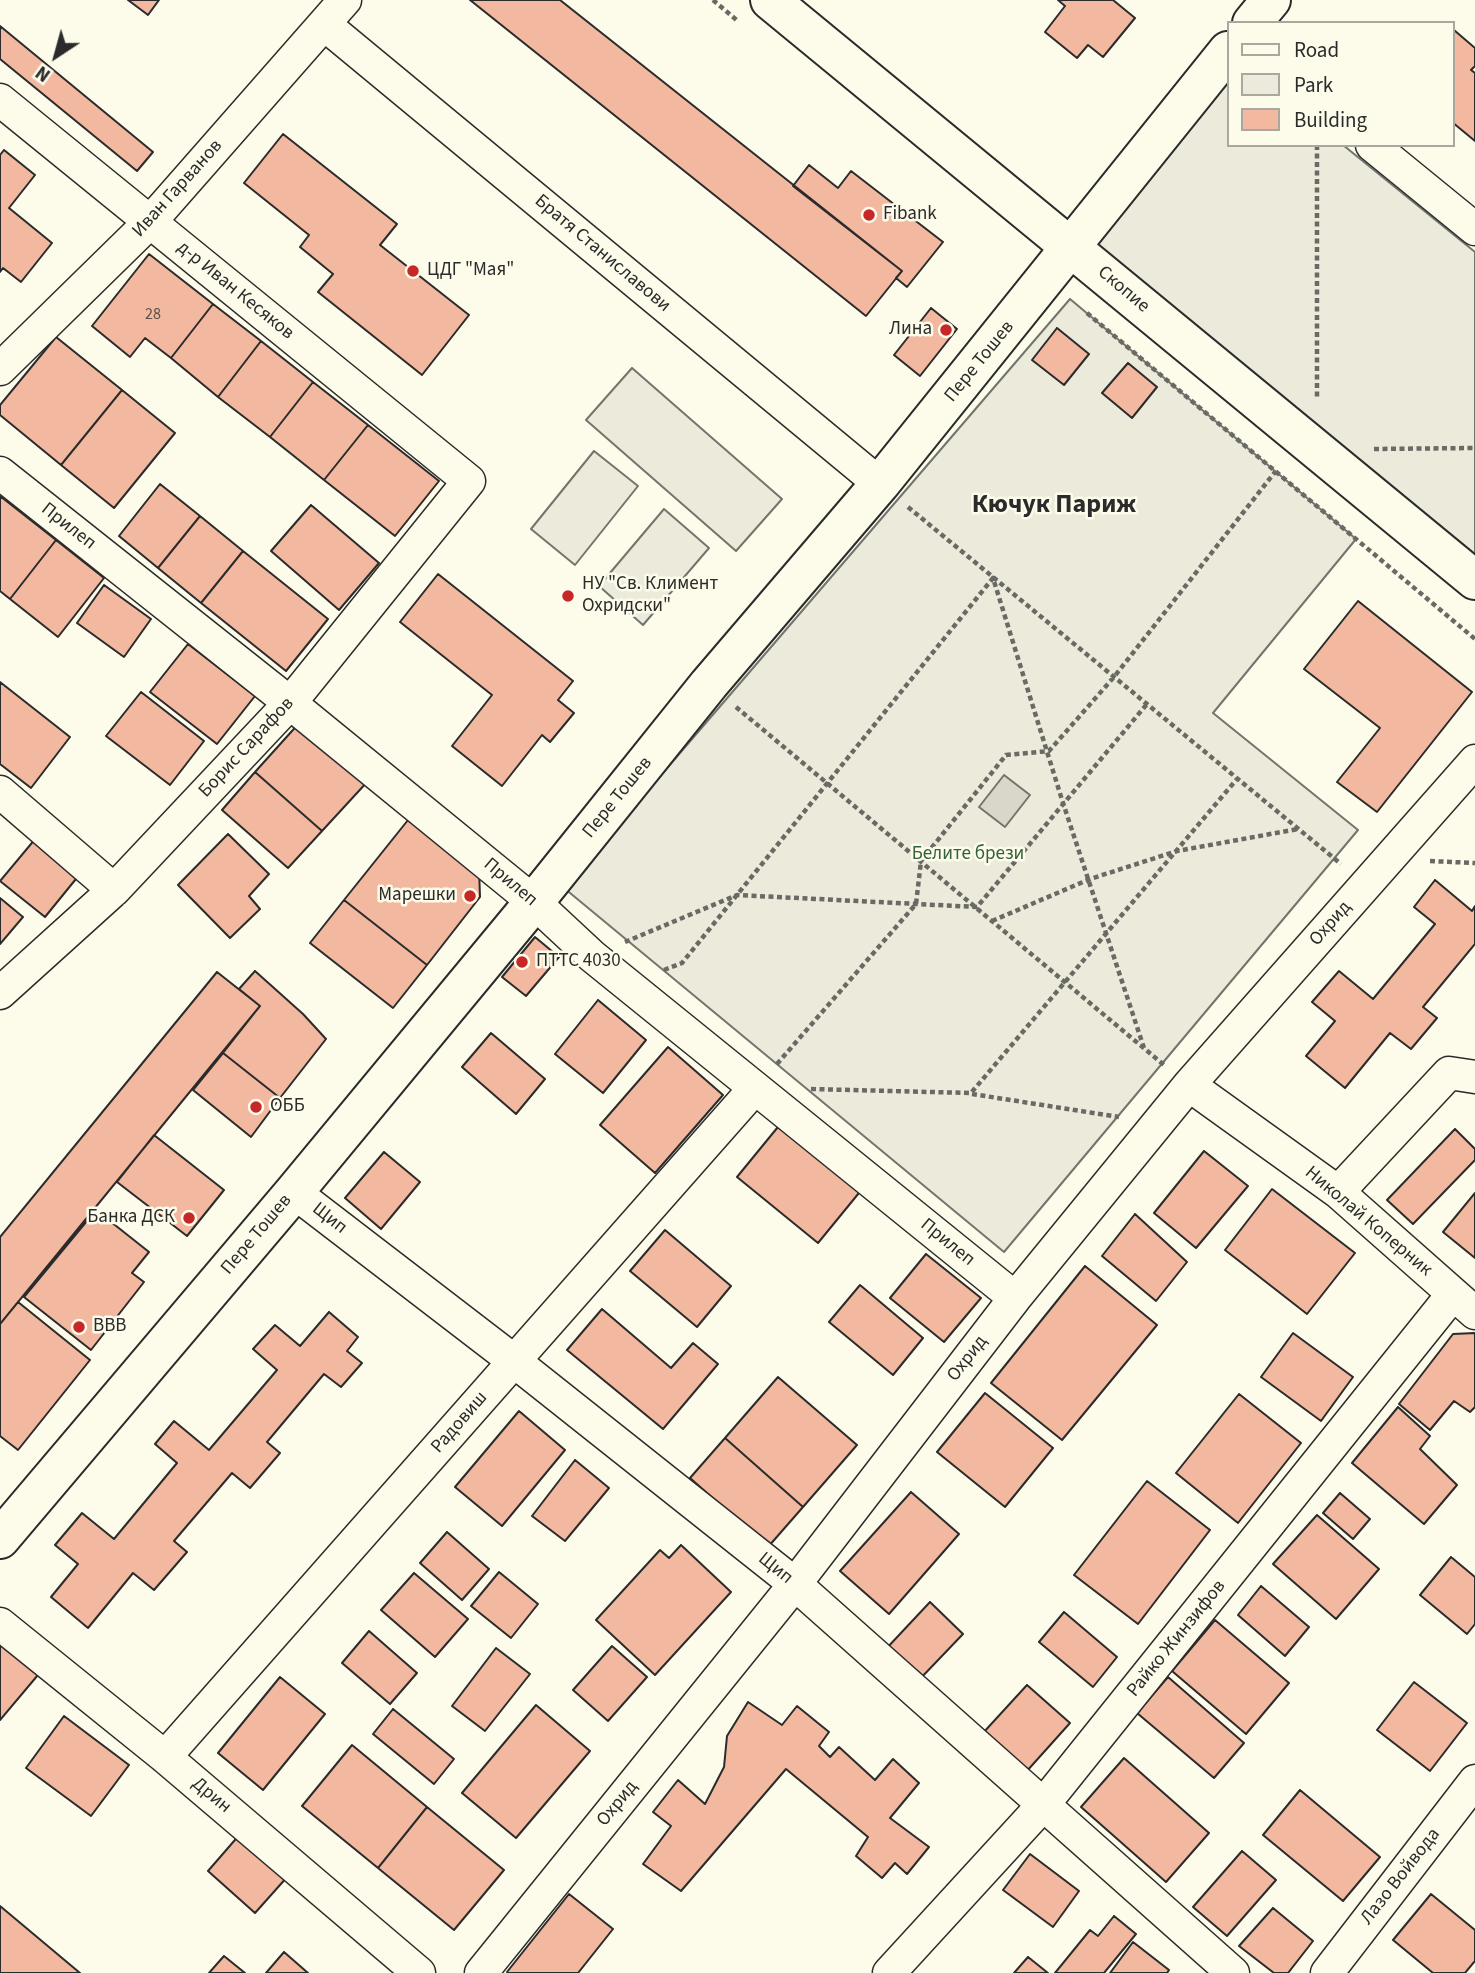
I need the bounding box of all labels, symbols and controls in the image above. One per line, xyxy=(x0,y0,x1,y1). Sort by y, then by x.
north arrow xyxy=(21,21,91,91)
legend xyxy=(1226,21,1454,147)
text: Road xyxy=(1294,35,1339,65)
text: N xyxy=(30,59,56,88)
text: Park xyxy=(1294,70,1333,100)
text: Building xyxy=(1294,105,1367,135)
street label: Иван Гарванов xyxy=(128,135,228,243)
street label: Братя Станиславови xyxy=(529,190,675,318)
place label: Fibank xyxy=(883,204,937,226)
marker: Fibank xyxy=(861,207,877,223)
street label: д-р Иван Кесяков xyxy=(172,237,298,345)
place label: ЦДГ "Мая" xyxy=(427,260,514,282)
street label: Скопие xyxy=(1092,262,1154,318)
marker: ЦДГ "Мая" xyxy=(405,263,421,279)
house number: 28 xyxy=(145,305,161,325)
street label: Пере Тошев xyxy=(940,317,1020,407)
place label: Лина xyxy=(889,319,932,341)
marker: Лина xyxy=(938,322,954,338)
district label: Кючук Париж xyxy=(972,490,1136,522)
street label: Прилеп xyxy=(36,498,100,556)
place label: НУ "Св. Климент Охридски" xyxy=(582,574,718,618)
marker: НУ "Св. Климент Охридски" xyxy=(560,588,576,604)
street label: Борис Сарафов xyxy=(195,693,299,803)
street label: Пере Тошев xyxy=(578,753,658,843)
park label: Белите брези xyxy=(912,844,1024,866)
street label: Прилеп xyxy=(478,854,542,912)
place label: Марешки xyxy=(378,885,456,907)
marker: Марешки xyxy=(462,888,478,904)
street label: Охрид xyxy=(1305,897,1357,951)
place label: ПТТС 4030 xyxy=(536,951,621,973)
marker: ПТТС 4030 xyxy=(514,954,530,970)
place label: ОББ xyxy=(270,1096,305,1118)
marker: ОББ xyxy=(248,1099,264,1115)
street label: Николай Коперник xyxy=(1300,1162,1436,1282)
street label: Пере Тошев xyxy=(217,1190,297,1280)
street label: Щип xyxy=(307,1198,351,1240)
place label: Банка ДСК xyxy=(87,1207,175,1229)
marker: Банка ДСК xyxy=(181,1210,197,1226)
street label: Прилеп xyxy=(915,1214,979,1272)
place label: BBB xyxy=(93,1316,127,1338)
marker: BBB xyxy=(71,1319,87,1335)
street label: Охрид xyxy=(943,1331,993,1387)
street label: Радовиш xyxy=(427,1387,493,1459)
street label: Щип xyxy=(753,1548,797,1590)
street label: Райко Жинзифов xyxy=(1123,1576,1231,1702)
street label: Дрин xyxy=(187,1773,235,1819)
street label: Охрид xyxy=(593,1777,643,1831)
street label: Лазо Войвода xyxy=(1356,1824,1446,1930)

